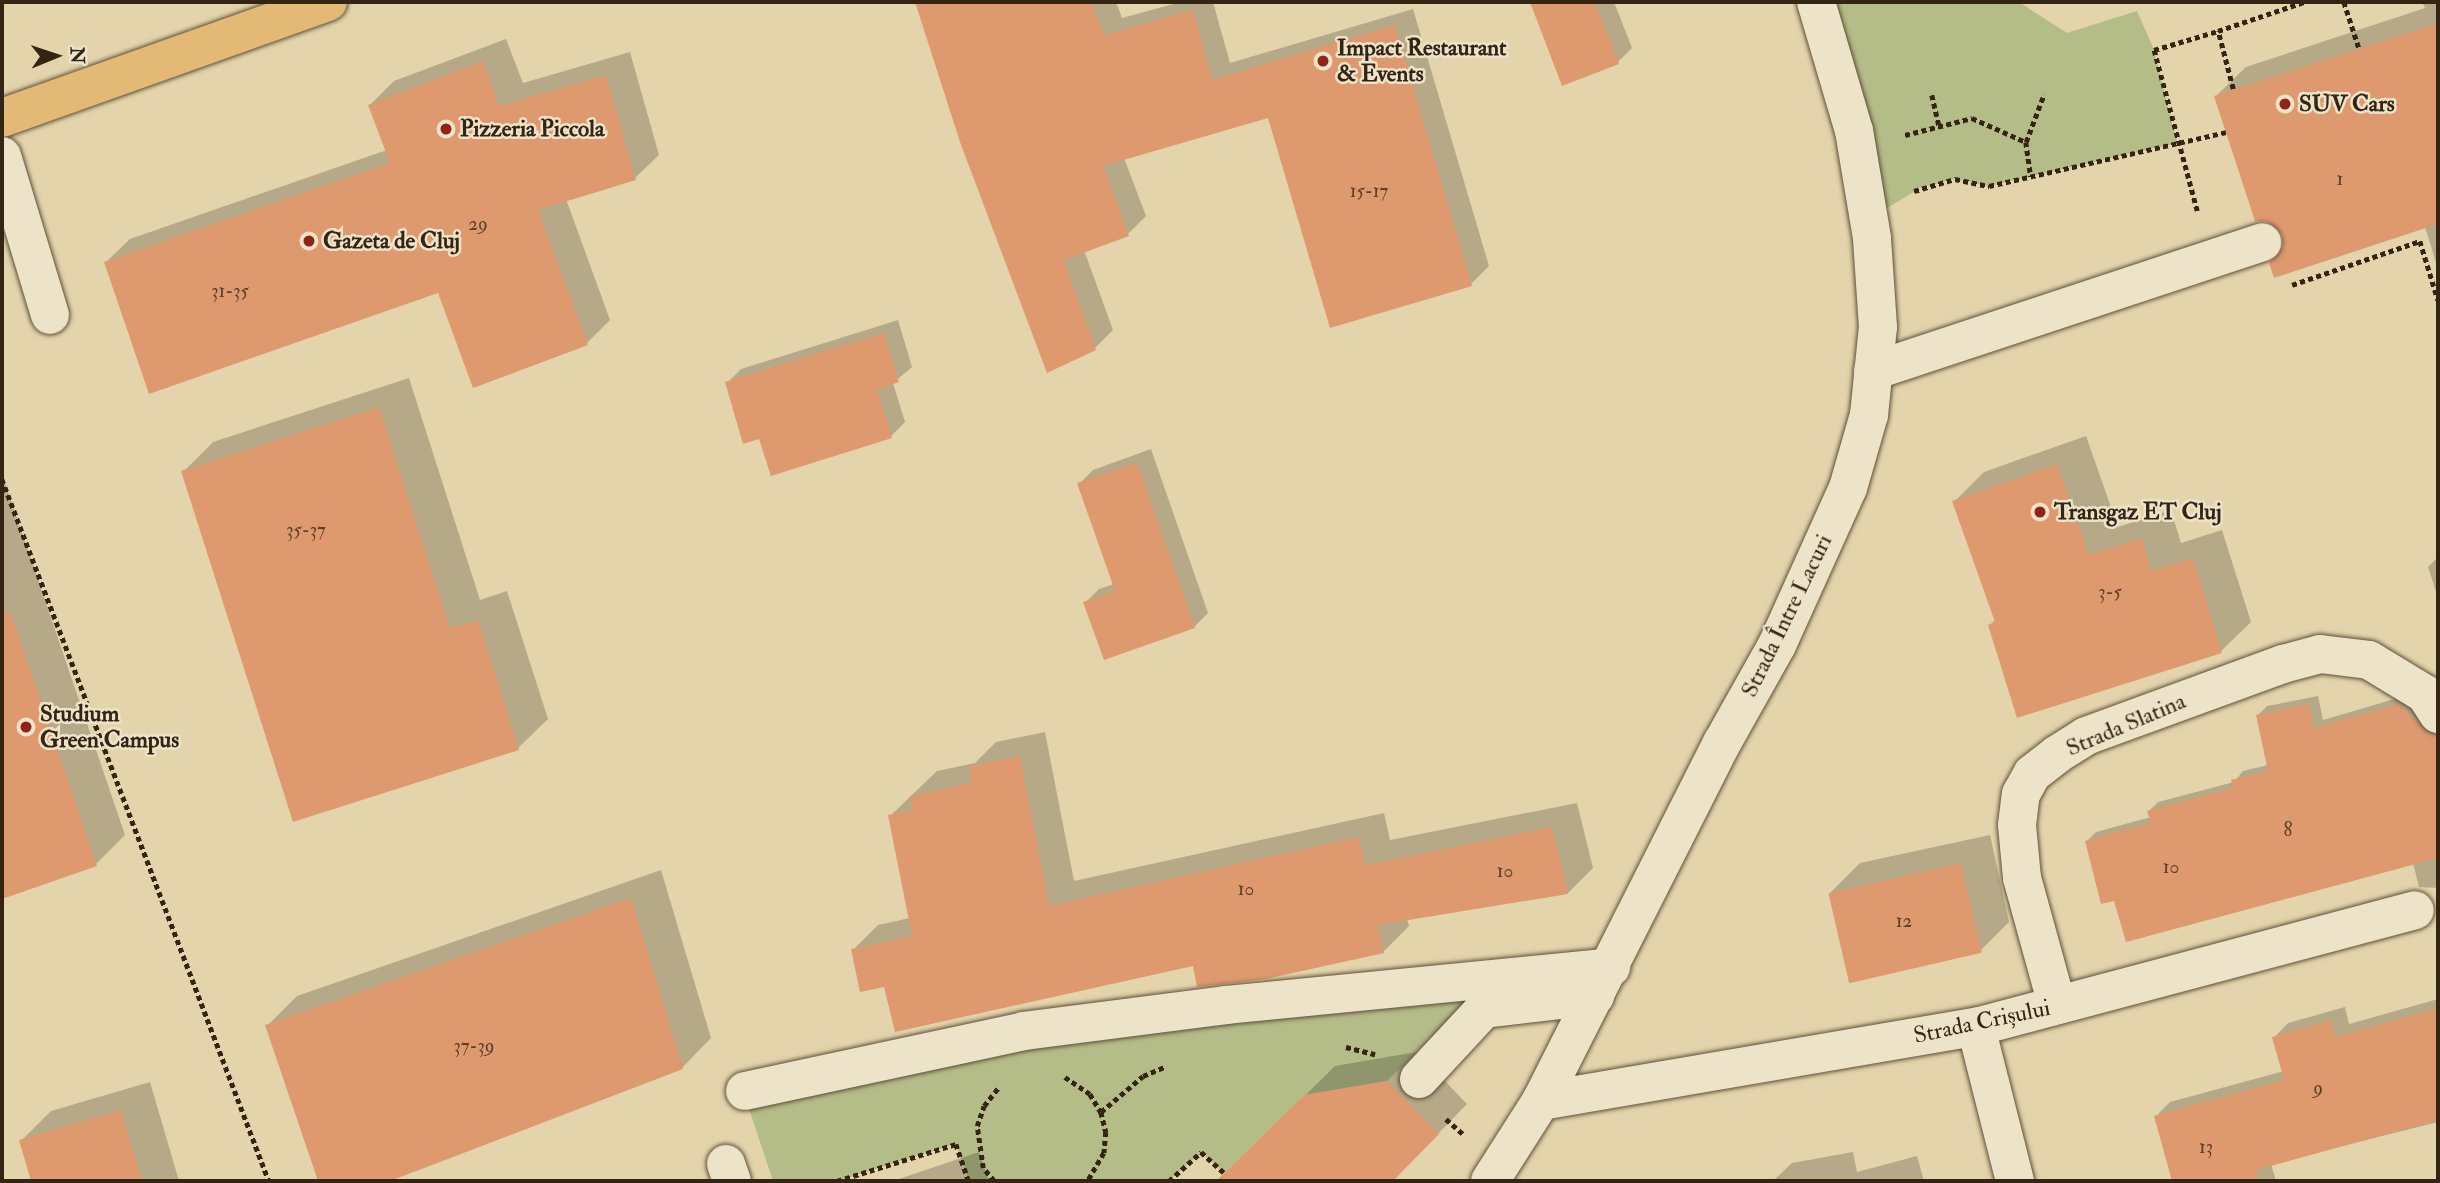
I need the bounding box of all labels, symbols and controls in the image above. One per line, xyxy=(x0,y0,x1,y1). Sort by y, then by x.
north arrow xyxy=(21,21,91,91)
place label: Impact Restaurant & Events xyxy=(1337,34,1507,88)
text: N xyxy=(65,46,89,64)
marker: Impact Restaurant & Events xyxy=(1315,53,1331,69)
place label: SUV Cars xyxy=(2299,90,2395,118)
marker: SUV Cars xyxy=(2277,96,2293,112)
place label: Pizzeria Piccola xyxy=(460,115,604,143)
marker: Pizzeria Piccola xyxy=(438,121,454,137)
house number: 1 xyxy=(2337,169,2343,191)
house number: 15-17 xyxy=(1350,181,1388,203)
house number: 29 xyxy=(468,214,488,236)
place label: Gazeta de Cluj xyxy=(323,227,460,255)
marker: Gazeta de Cluj xyxy=(301,233,317,249)
house number: 31-35 xyxy=(211,281,249,303)
place label: Transgaz ET Cluj xyxy=(2054,498,2221,526)
marker: Transgaz ET Cluj xyxy=(2032,504,2048,520)
house number: 35-37 xyxy=(286,520,326,542)
street label: Strada Între Lacuri xyxy=(1736,530,1838,702)
house number: 3-5 xyxy=(2098,582,2122,604)
street label: Strada Slatina xyxy=(2062,687,2190,763)
place label: Studium Green Campus xyxy=(40,700,179,754)
marker: Studium Green Campus xyxy=(18,719,34,735)
house number: 8 xyxy=(2284,820,2292,842)
house number: 10 xyxy=(2163,857,2179,879)
house number: 10 xyxy=(1497,861,1513,883)
house number: 10 xyxy=(1238,879,1254,901)
house number: 12 xyxy=(1896,911,1912,933)
street label: Strada Crișului xyxy=(1911,994,2053,1050)
house number: 37-39 xyxy=(453,1036,495,1058)
house number: 9 xyxy=(2313,1078,2323,1100)
house number: 13 xyxy=(2199,1137,2213,1159)

